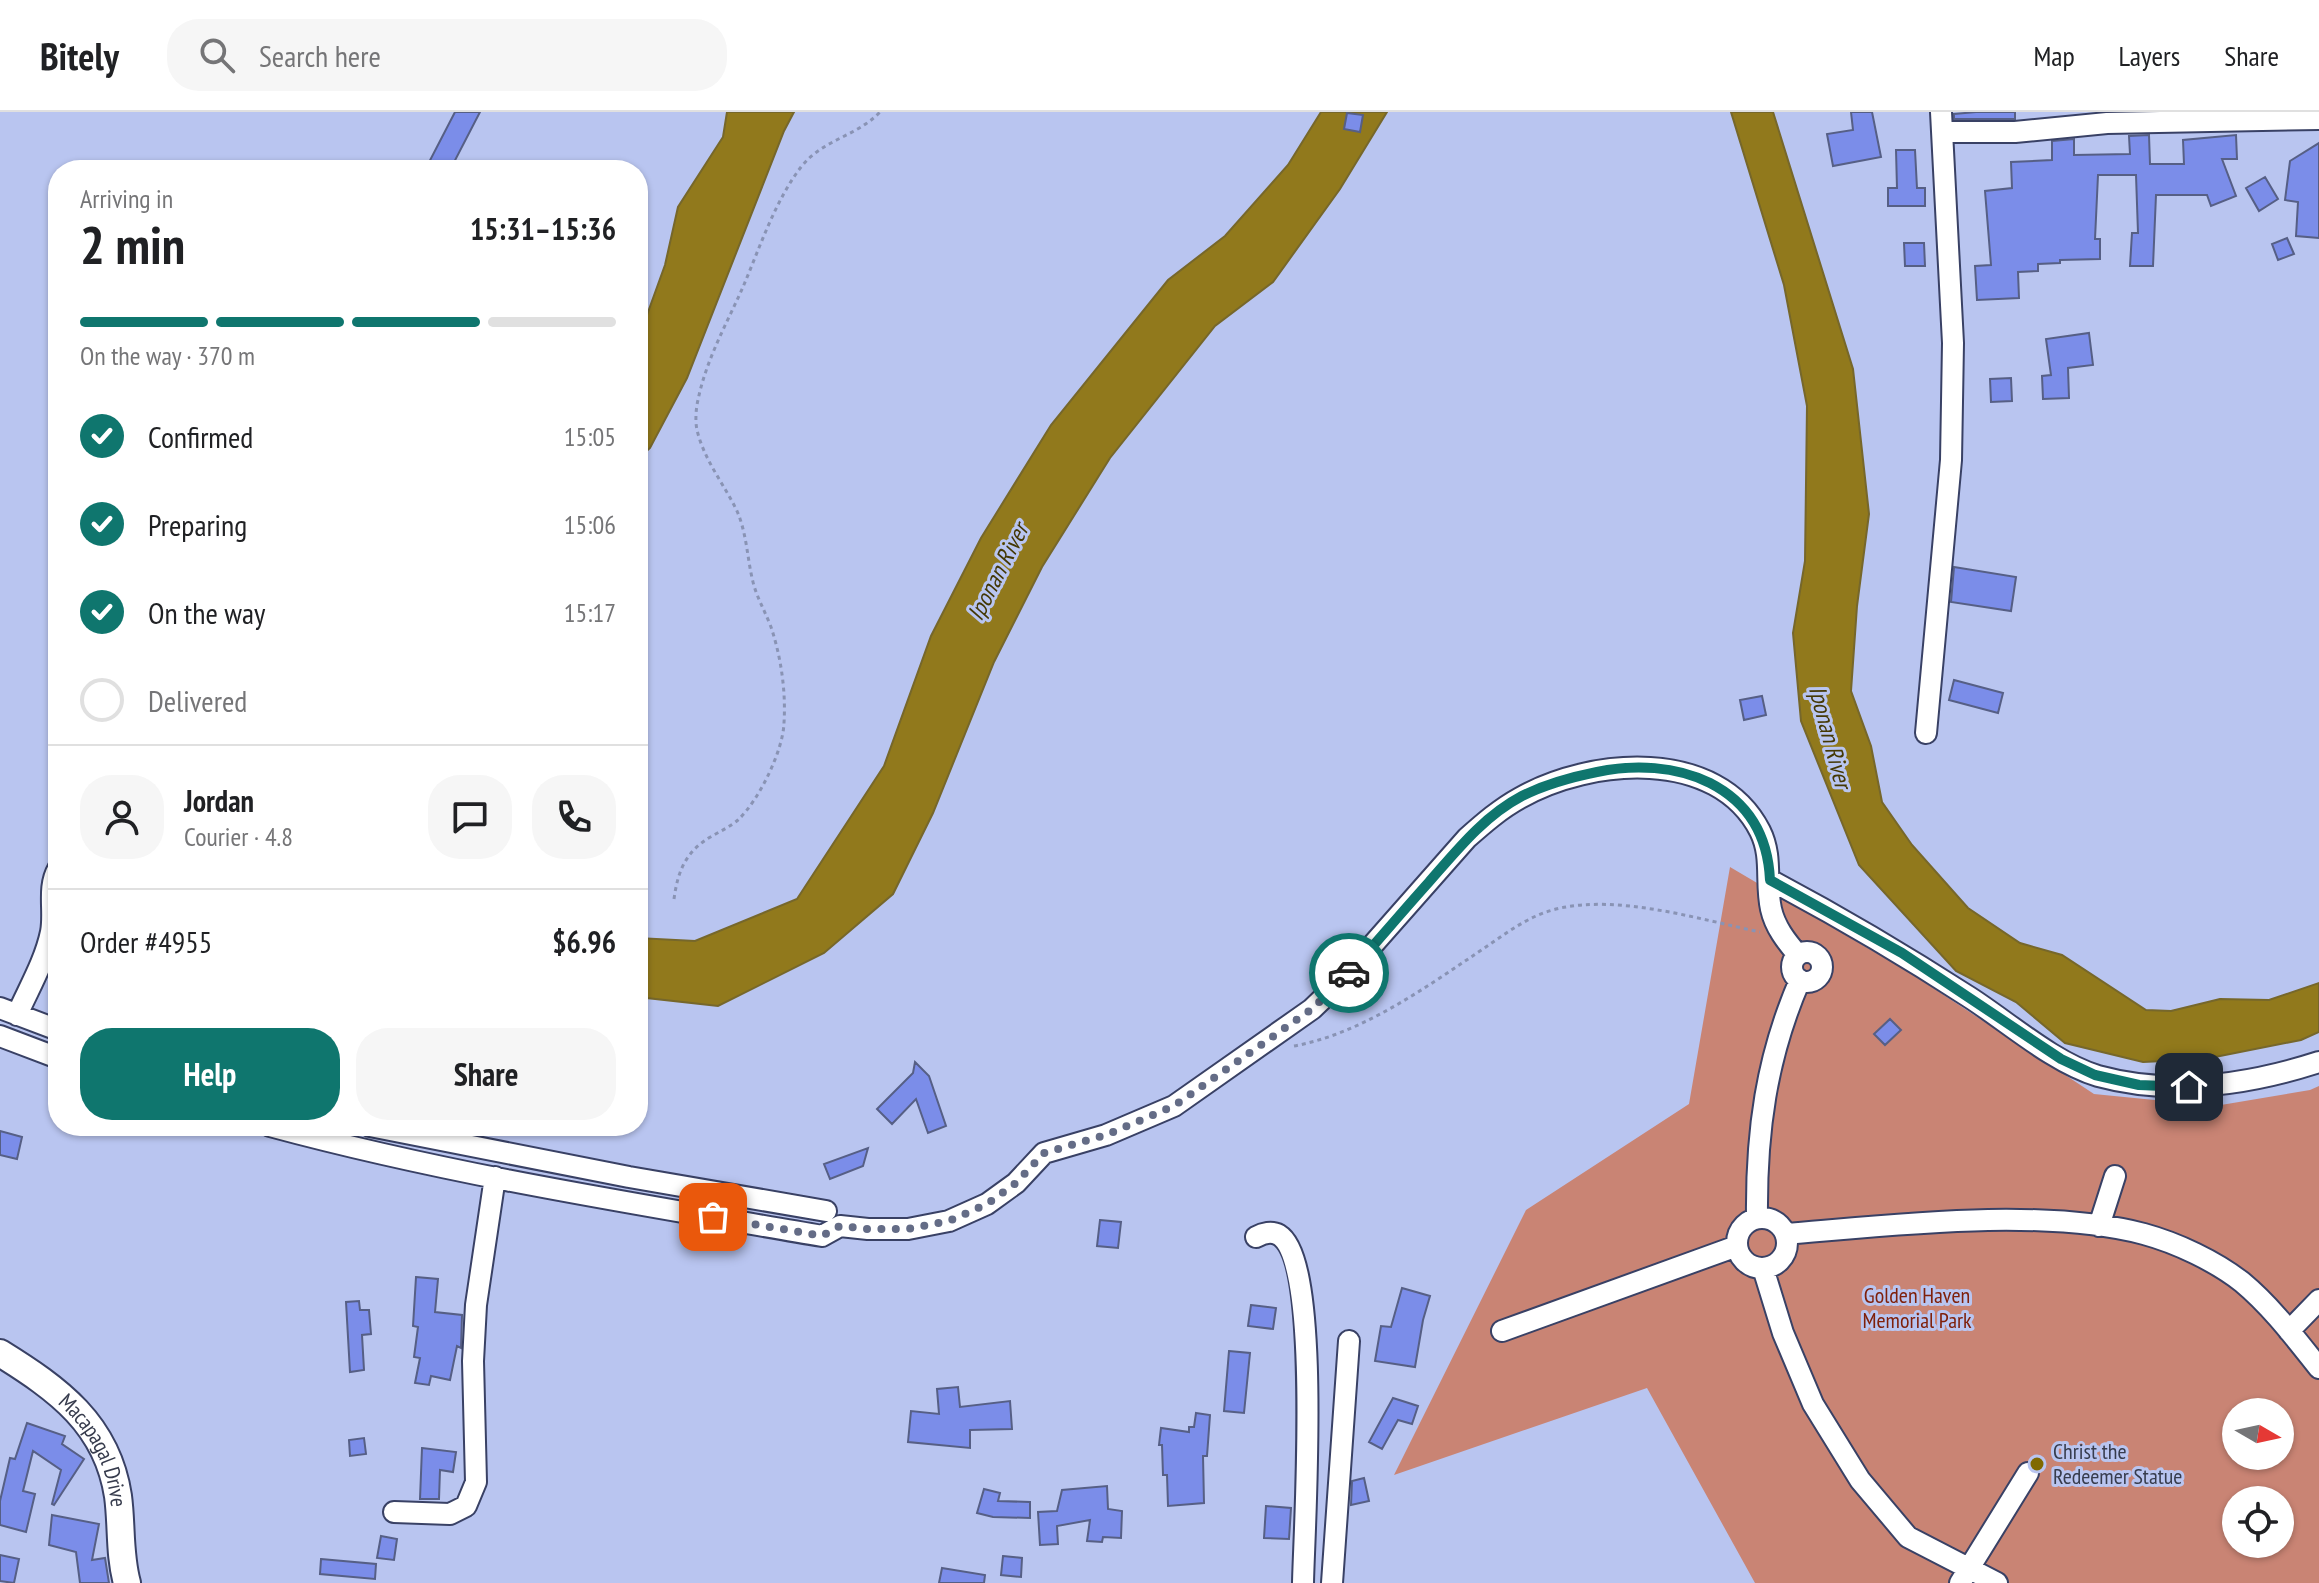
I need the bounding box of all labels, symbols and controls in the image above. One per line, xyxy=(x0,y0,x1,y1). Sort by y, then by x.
search box xyxy=(167,19,727,91)
text: Bitely xyxy=(40,31,119,80)
icon: search xyxy=(195,33,239,77)
text: Search here xyxy=(259,36,381,75)
text: Map xyxy=(2033,37,2075,74)
text: Layers xyxy=(2119,37,2180,74)
text: Share xyxy=(2224,37,2279,74)
text: Arriving in xyxy=(80,182,173,215)
text: 15:31–15:36 xyxy=(470,209,616,248)
text: 2 min xyxy=(80,211,185,278)
text: On the way · 370 m xyxy=(80,339,255,372)
icon: check xyxy=(80,414,124,458)
text: Confirmed xyxy=(148,417,253,456)
text: 15:05 xyxy=(564,420,616,453)
icon: check xyxy=(80,502,124,546)
text: Preparing xyxy=(148,505,247,544)
text: 15:06 xyxy=(564,508,616,541)
water label: Iponan River xyxy=(960,515,1037,625)
icon: check xyxy=(80,590,124,634)
text: On the way xyxy=(148,593,265,632)
text: 15:17 xyxy=(564,596,616,629)
text: Delivered xyxy=(148,681,247,720)
water label: Iponan River xyxy=(1802,682,1860,795)
button: person xyxy=(80,775,164,859)
button: chat xyxy=(428,775,512,859)
button: phone xyxy=(532,775,616,859)
text: Jordan xyxy=(184,781,254,820)
text: Courier · 4.8 xyxy=(184,820,293,853)
text: Order #4955 xyxy=(80,922,212,961)
text: $6.96 xyxy=(552,922,616,961)
courier xyxy=(1309,933,1389,1013)
icon: car xyxy=(1327,951,1371,995)
button: Help xyxy=(80,1028,340,1120)
button: Share xyxy=(356,1028,616,1120)
pin xyxy=(2155,1053,2223,1121)
icon: home xyxy=(2167,1065,2211,1109)
pin xyxy=(679,1183,747,1251)
icon: bag xyxy=(691,1195,735,1239)
park label: Golden Haven Memorial Park xyxy=(1862,1281,1972,1334)
street label: Macapagal Drive xyxy=(53,1387,133,1508)
north arrow xyxy=(2222,1398,2294,1470)
map controls xyxy=(2222,1398,2294,1558)
place label: Christ the Redeemer Statue xyxy=(2053,1437,2182,1490)
marker: Christ the Redeemer Statue xyxy=(2028,1455,2046,1473)
button: locate xyxy=(2222,1486,2294,1558)

